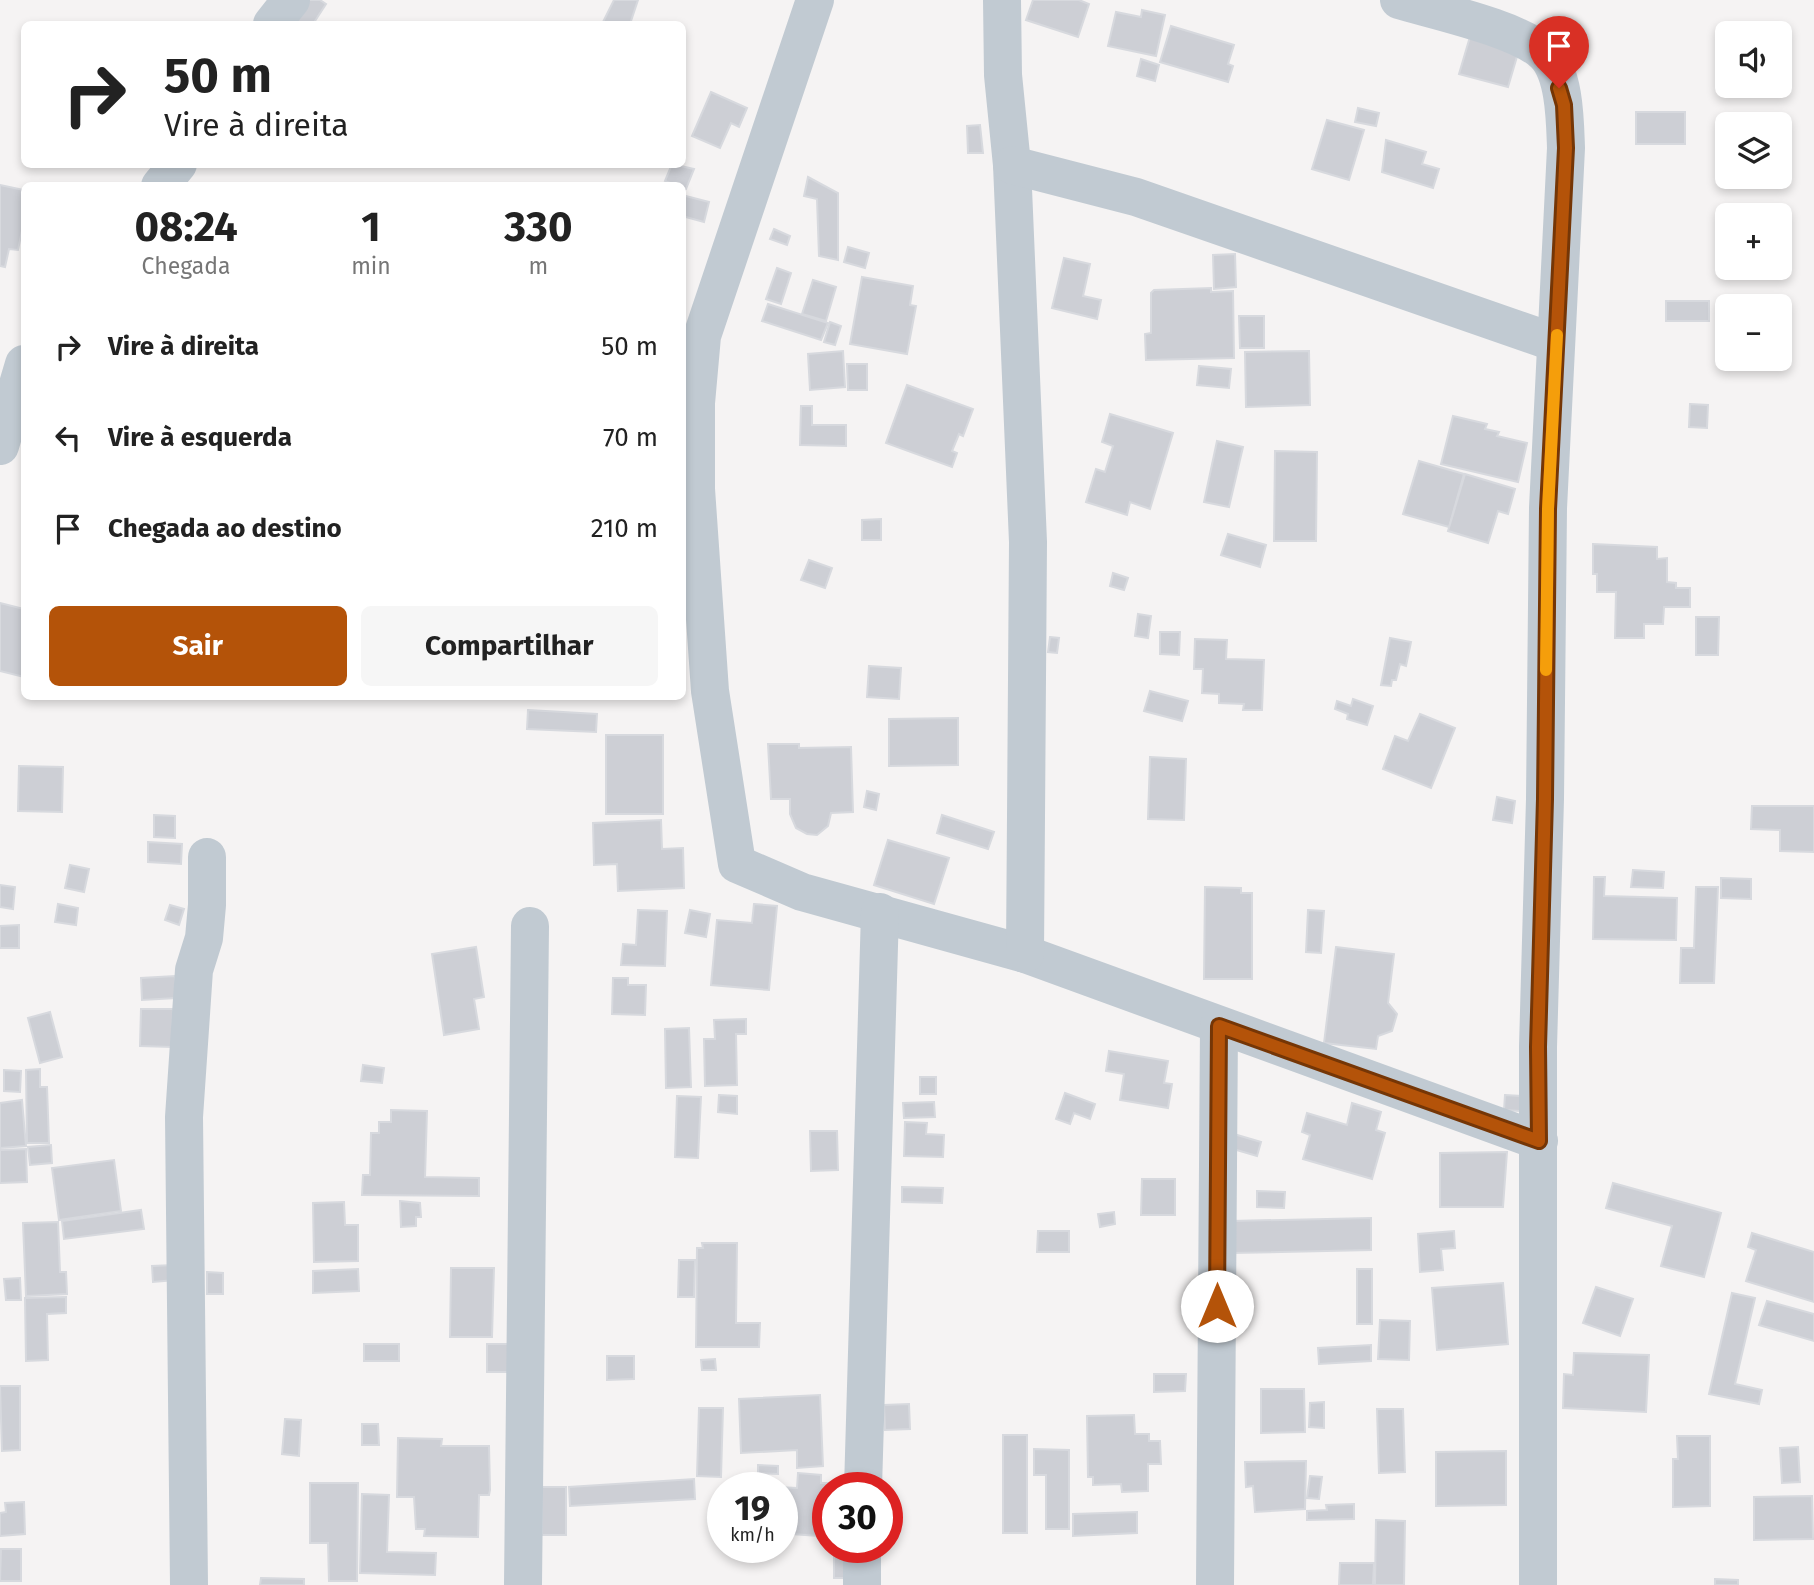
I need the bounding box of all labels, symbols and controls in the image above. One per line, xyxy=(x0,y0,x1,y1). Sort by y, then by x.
pin xyxy=(1529,16,1589,88)
map controls xyxy=(1715,21,1792,371)
button: sound xyxy=(1715,21,1792,98)
icon: arrive xyxy=(1540,27,1578,65)
text: 50 m xyxy=(164,46,272,105)
icon: right xyxy=(49,49,140,140)
text: Vire à direita xyxy=(164,106,349,144)
button: layers xyxy=(1715,112,1792,189)
text: 08:24 xyxy=(134,202,238,252)
text: 1 xyxy=(361,202,381,252)
text: 330 xyxy=(504,202,573,252)
button: + xyxy=(1715,203,1792,280)
text: Chegada xyxy=(142,252,231,280)
text: min xyxy=(351,252,391,280)
text: m xyxy=(529,252,548,280)
button: − xyxy=(1715,294,1792,371)
icon: right xyxy=(49,328,87,366)
text: Vire à direita xyxy=(108,331,259,362)
text: 50 m xyxy=(601,331,658,362)
icon: left xyxy=(49,419,87,457)
text: Vire à esquerda xyxy=(108,422,292,453)
text: 70 m xyxy=(603,422,658,453)
icon: arrive xyxy=(49,510,87,548)
text: Chegada ao destino xyxy=(108,513,342,544)
text: 210 m xyxy=(591,513,658,544)
button: Sair xyxy=(49,606,347,686)
button: Compartilhar xyxy=(361,606,658,686)
position arrow xyxy=(1180,1269,1254,1343)
speed limit sign: 30 xyxy=(812,1472,903,1563)
text: 19 xyxy=(735,1487,770,1529)
text: km/h xyxy=(730,1524,775,1546)

